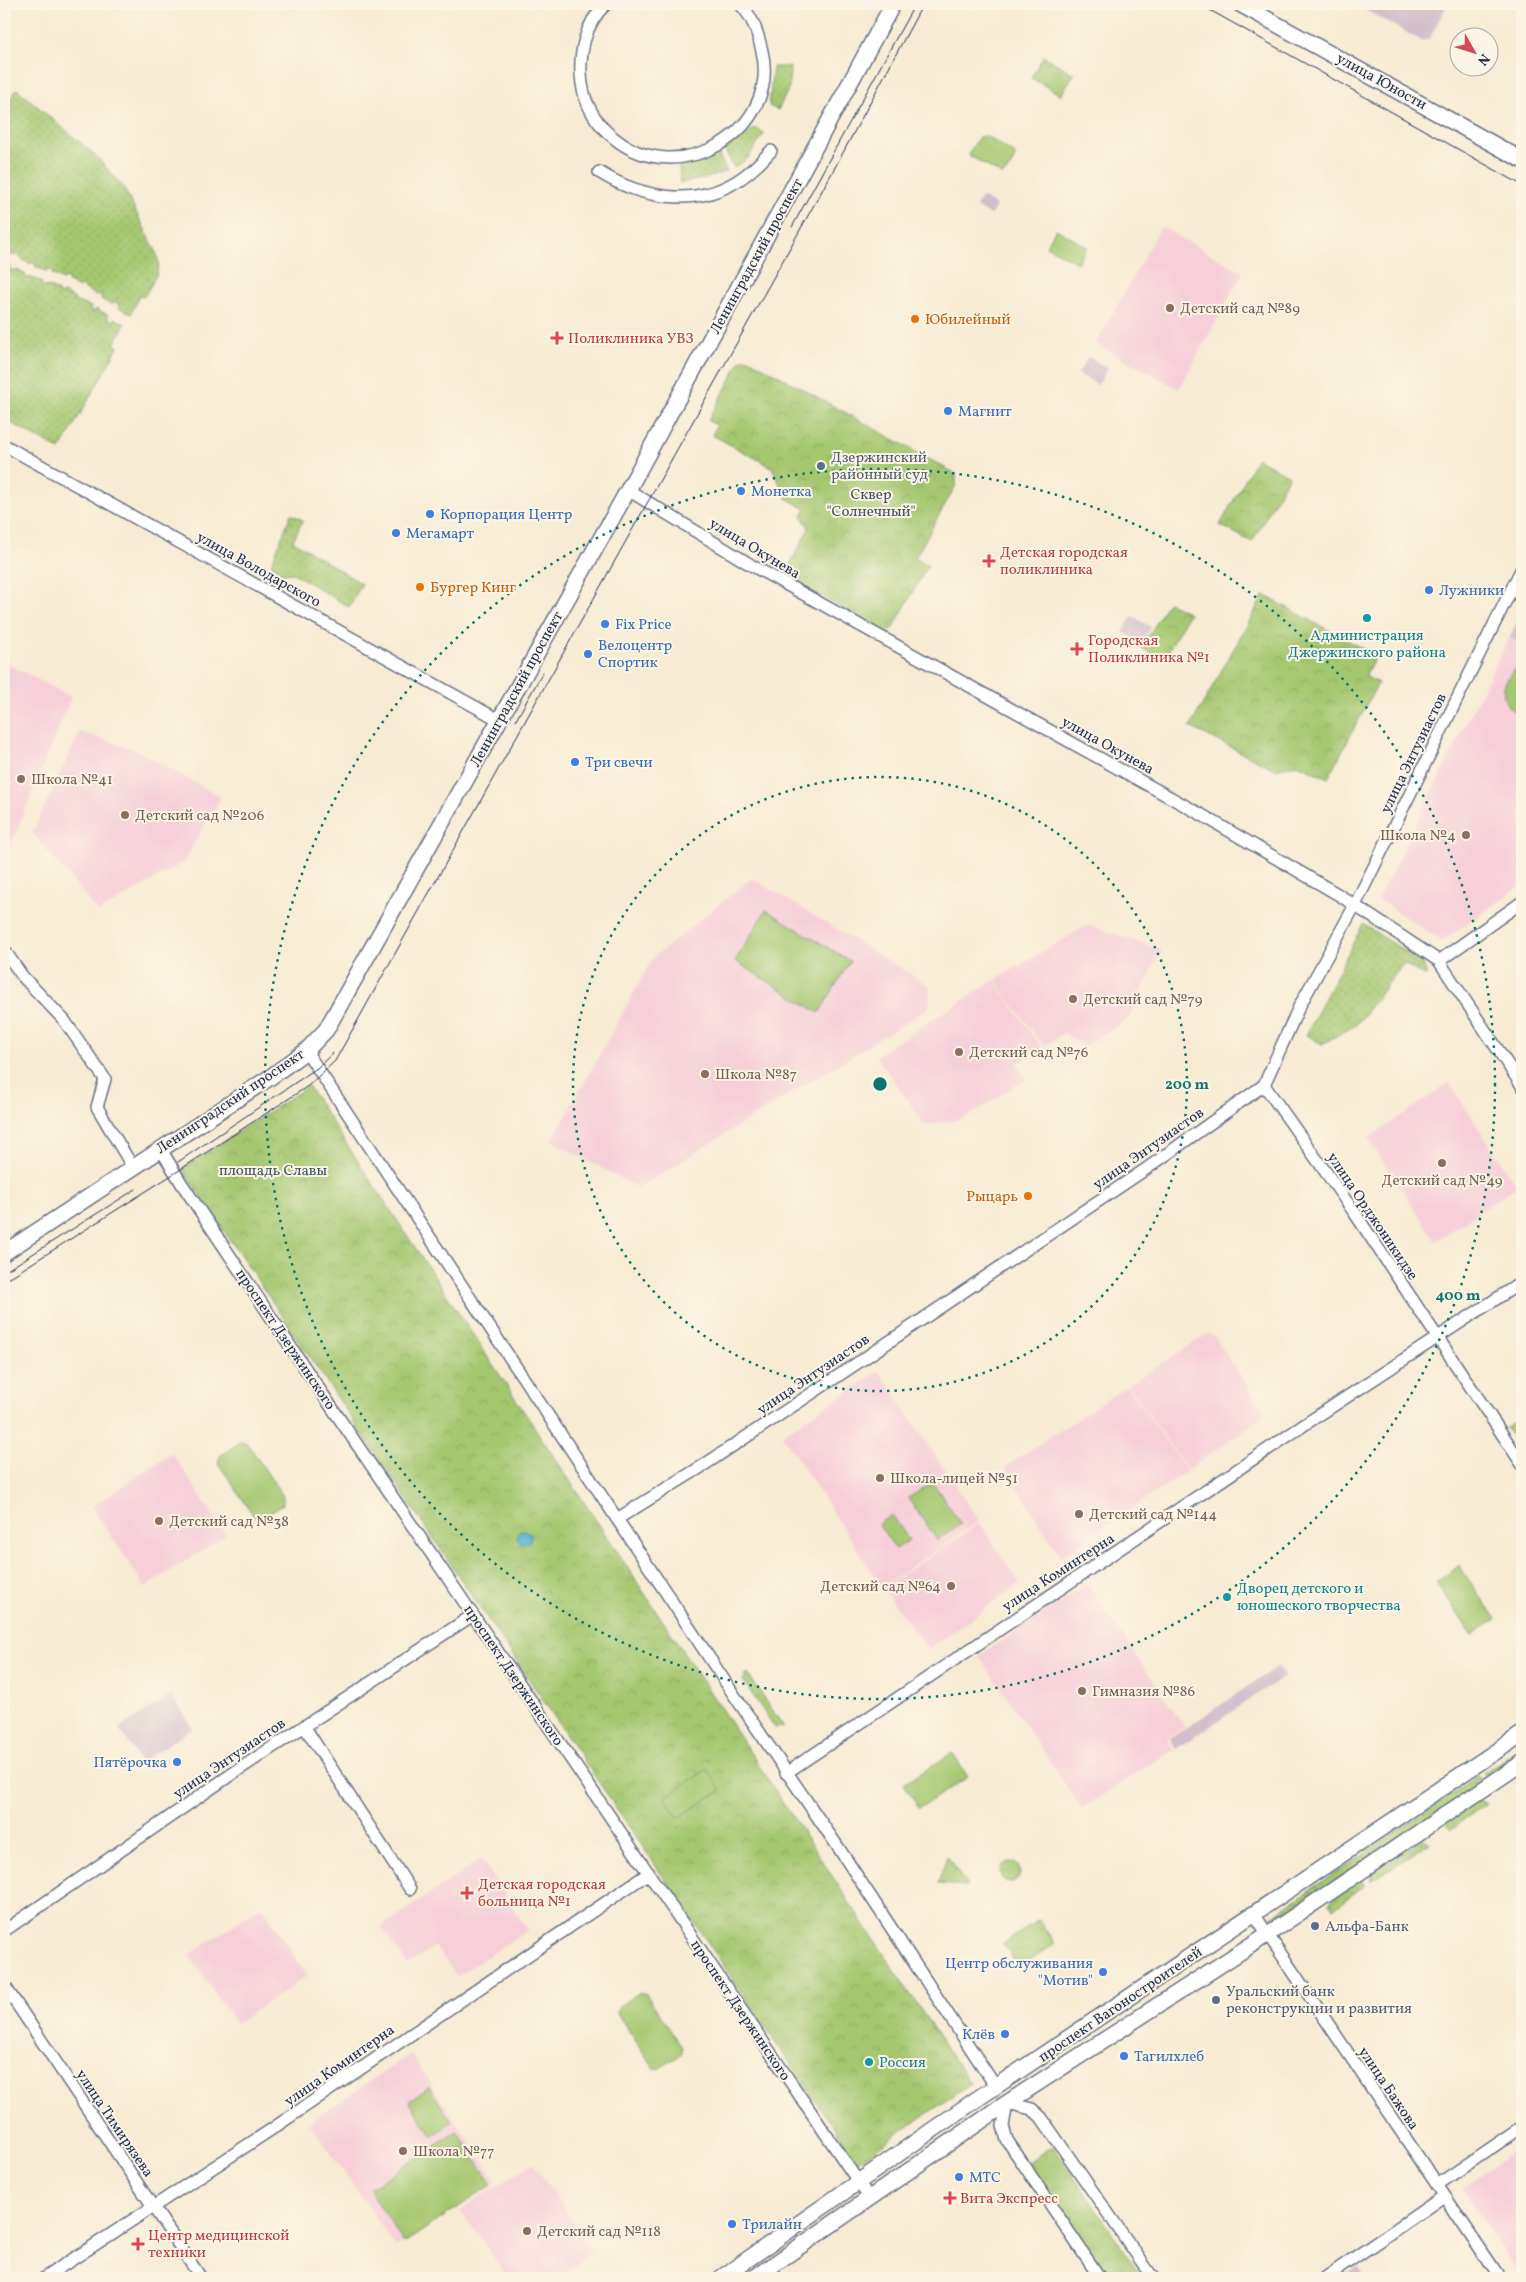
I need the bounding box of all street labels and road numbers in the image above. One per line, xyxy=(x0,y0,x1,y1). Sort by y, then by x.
street label: улица Юности xyxy=(1332,49,1430,116)
street label: Ленинградский проспект xyxy=(706,175,809,338)
street label: улица Окунева xyxy=(705,514,804,585)
street label: улица Володарского xyxy=(192,527,324,613)
street label: Ленинградский проспект xyxy=(466,608,569,771)
street label: улица Энтузиастов xyxy=(1376,690,1453,817)
street label: улица Окунева xyxy=(1057,712,1157,780)
street label: Ленинградский проспект xyxy=(152,1044,310,1160)
street label: улица Энтузиастов xyxy=(1089,1103,1209,1196)
street label: улица Орджоникидзе xyxy=(1321,1149,1422,1285)
street label: проспект Дзержинского xyxy=(230,1265,340,1415)
street label: улица Энтузиастов xyxy=(753,1330,874,1421)
street label: улица Коминтерна xyxy=(998,1529,1119,1618)
street label: проспект Дзержинского xyxy=(458,1601,568,1751)
street label: улица Энтузиастов xyxy=(169,1714,290,1805)
street label: проспект Дзержинского xyxy=(685,1936,795,2086)
street label: проспект Вагоностроителей xyxy=(1035,1942,1207,2068)
street label: улица Коминтерна xyxy=(280,2020,399,2112)
street label: улица Бажова xyxy=(1352,2043,1423,2135)
street label: улица Тимирязева xyxy=(70,2066,158,2182)

